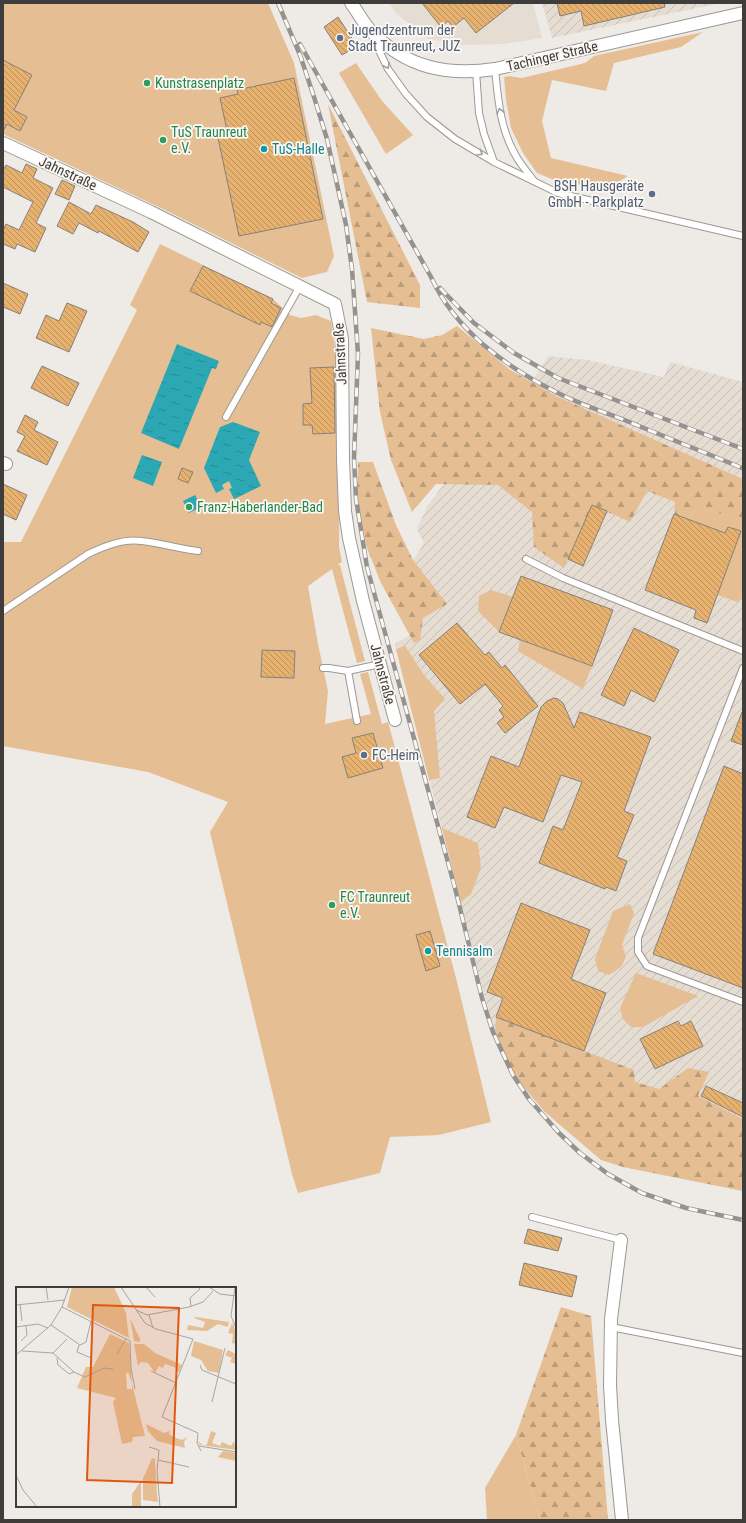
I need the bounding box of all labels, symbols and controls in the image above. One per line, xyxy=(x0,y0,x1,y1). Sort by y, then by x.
place label: Jugendzentrum der Stadt Traunreut, JUZ xyxy=(348,22,461,54)
marker: Jugendzentrum der Stadt Traunreut, JUZ xyxy=(335,33,345,43)
street label: Tachinger Straße xyxy=(505,38,600,74)
one-way arrow xyxy=(382,62,389,69)
place label: Kunstrasenplatz xyxy=(155,75,244,91)
marker: Kunstrasenplatz xyxy=(142,78,152,88)
one-way arrow xyxy=(496,107,504,114)
place label: TuS Traunreut e.V. xyxy=(171,124,247,156)
marker: TuS Traunreut e.V. xyxy=(158,135,168,145)
place label: TuS-Halle xyxy=(272,141,325,157)
marker: TuS-Halle xyxy=(259,144,269,154)
one-way arrow xyxy=(476,149,483,156)
street label: Jahnstraße xyxy=(36,153,100,194)
place label: BSH Hausgeräte GmbH - Parkplatz xyxy=(548,178,644,210)
marker: BSH Hausgeräte GmbH - Parkplatz xyxy=(647,189,657,199)
street label: Jahnstraße xyxy=(330,322,350,385)
place label: Franz-Haberlander-Bad xyxy=(197,499,323,515)
marker: Franz-Haberlander-Bad xyxy=(184,502,194,512)
street label: Jahnstraße xyxy=(367,642,399,706)
place label: FC-Heim xyxy=(372,747,419,763)
marker: FC-Heim xyxy=(359,750,369,760)
place label: FC Traunreut e.V. xyxy=(340,889,410,921)
marker: FC Traunreut e.V. xyxy=(327,900,337,910)
place label: Tennisalm xyxy=(436,943,493,959)
marker: Tennisalm xyxy=(423,946,433,956)
inset map xyxy=(16,1287,236,1507)

